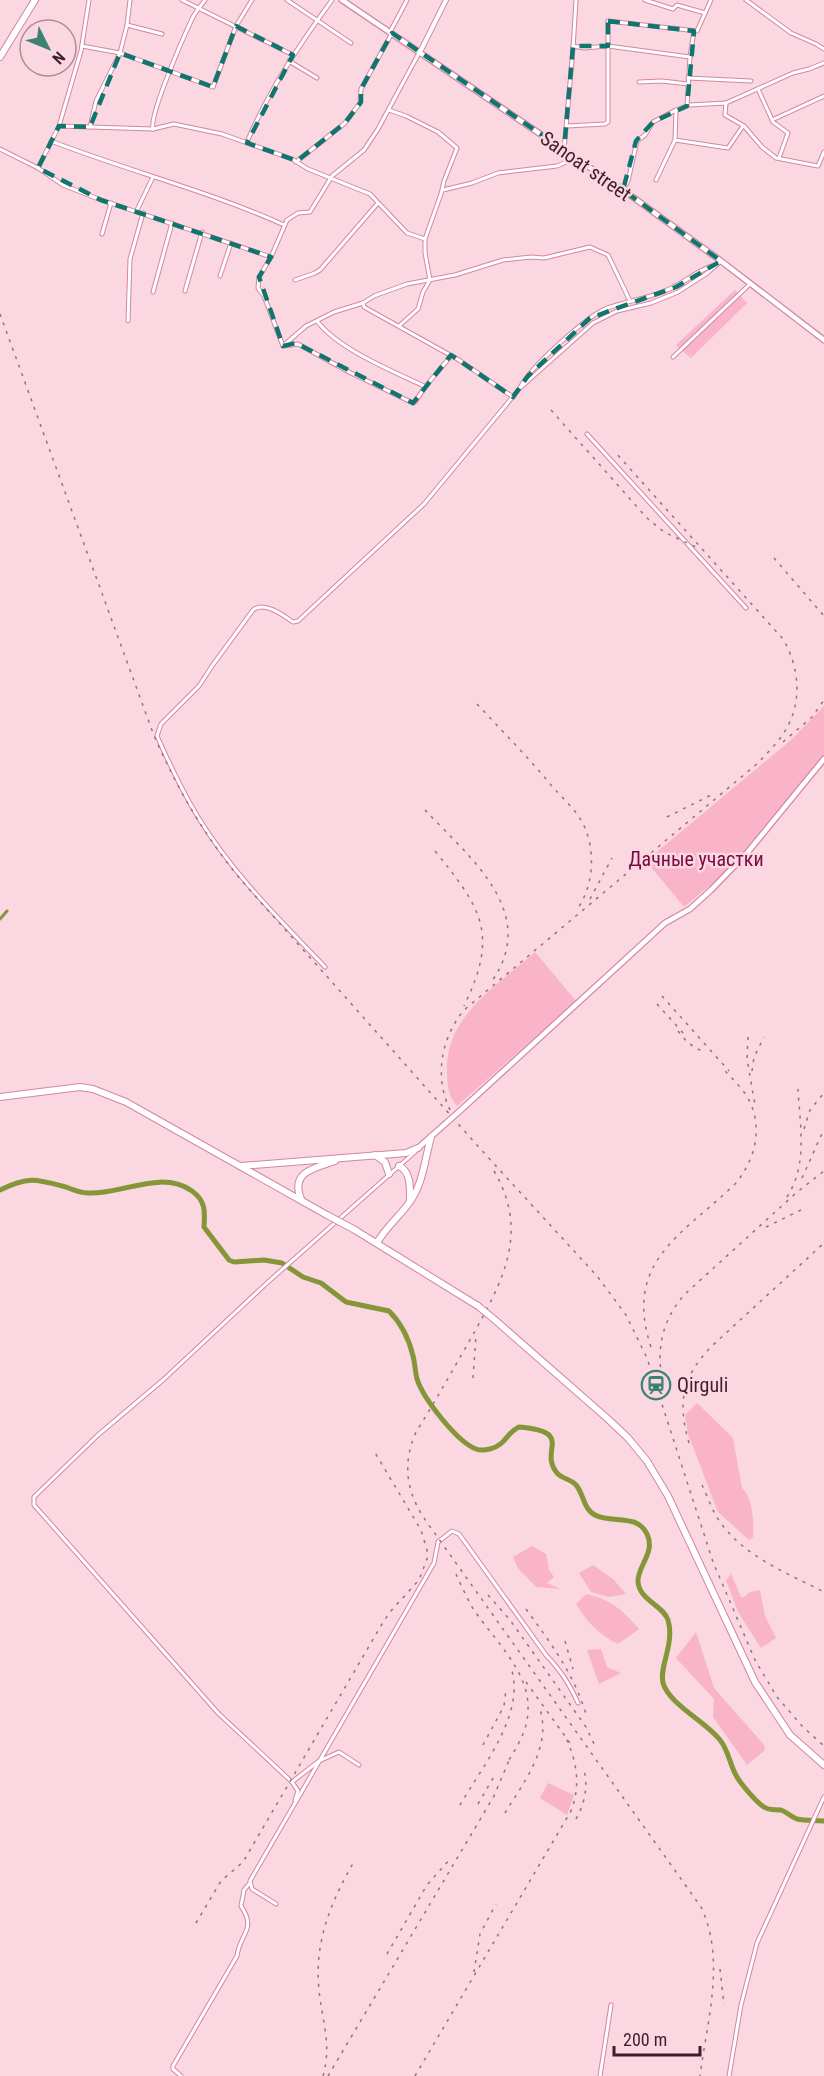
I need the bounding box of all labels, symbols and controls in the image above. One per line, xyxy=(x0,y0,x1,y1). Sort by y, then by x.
north arrow xyxy=(18,18,78,78)
text: N xyxy=(48,48,69,68)
street label: Sanoat street xyxy=(536,126,636,206)
park label: Дачные участки xyxy=(628,847,764,871)
station icon: Qirguli xyxy=(640,1369,672,1401)
place label: Qirguli xyxy=(677,1373,728,1397)
scale bar xyxy=(614,2019,700,2057)
text: 200 m xyxy=(623,2029,667,2050)

